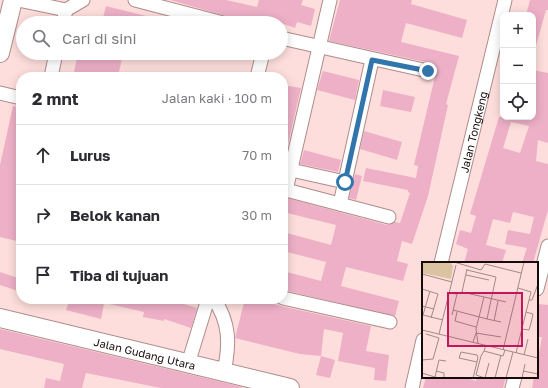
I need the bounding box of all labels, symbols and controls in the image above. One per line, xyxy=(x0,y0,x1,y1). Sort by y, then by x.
map controls xyxy=(500,12,536,120)
button: + xyxy=(500,12,536,48)
search box xyxy=(16,16,288,60)
icon: search xyxy=(30,27,52,49)
text: Cari di sini xyxy=(62,29,137,47)
button: − xyxy=(500,48,536,84)
route end xyxy=(419,62,437,80)
button: locate xyxy=(500,84,536,120)
text: 2 mnt xyxy=(32,88,79,109)
text: Jalan kaki · 100 m xyxy=(162,90,272,106)
street label: Jalan Tongkeng xyxy=(457,90,489,174)
icon: ahead xyxy=(32,144,54,166)
text: Lurus xyxy=(70,146,111,164)
text: 70 m xyxy=(242,147,272,163)
route start xyxy=(336,173,354,191)
icon: right xyxy=(32,204,54,226)
text: Belok kanan xyxy=(70,206,160,224)
text: 30 m xyxy=(242,207,272,223)
inset map xyxy=(422,262,538,378)
icon: arrive xyxy=(32,264,54,286)
text: Tiba di tujuan xyxy=(70,266,168,284)
street label: Jalan Gudang Utara xyxy=(93,334,197,372)

